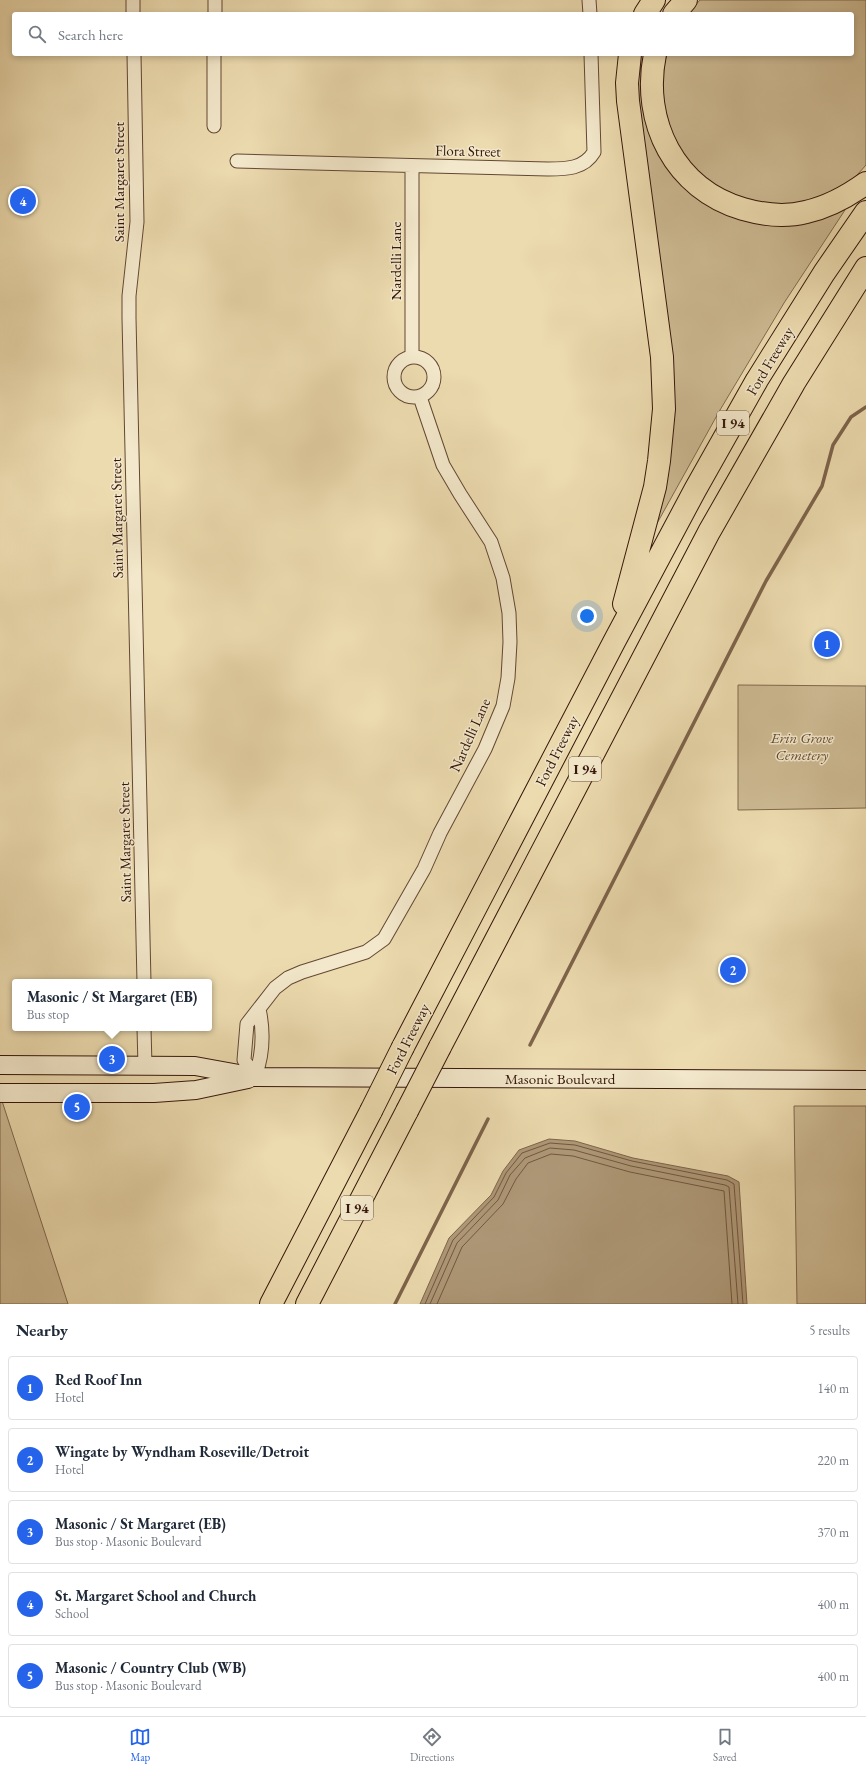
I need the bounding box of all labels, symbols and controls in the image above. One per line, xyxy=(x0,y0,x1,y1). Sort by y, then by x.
search box xyxy=(12,12,854,56)
icon: search xyxy=(26,23,48,45)
text: Search here xyxy=(58,25,123,44)
street label: Saint Margaret Street xyxy=(109,121,128,242)
street label: Flora Street xyxy=(435,140,501,161)
pin: 4 xyxy=(10,186,36,216)
street label: Nardelli Lane xyxy=(386,222,405,300)
street label: Ford Freeway xyxy=(742,323,798,399)
road number: I 94 xyxy=(717,411,749,435)
street label: Saint Margaret Street xyxy=(106,457,127,578)
your location xyxy=(577,606,597,626)
pin: 1 xyxy=(814,629,840,659)
street label: Nardelli Lane xyxy=(445,695,494,775)
street label: Ford Freeway xyxy=(531,712,583,789)
park label: Erin Grove Cemetery xyxy=(770,728,834,764)
road number: I 94 xyxy=(569,757,601,781)
street label: Saint Margaret Street xyxy=(114,781,135,902)
pin: 2 xyxy=(720,955,746,985)
popup xyxy=(12,979,212,1031)
text: Masonic / St Margaret (EB) xyxy=(27,987,197,1006)
street label: Ford Freeway xyxy=(382,1000,434,1077)
text: Bus stop xyxy=(27,1006,69,1023)
pin: 3 xyxy=(99,1044,125,1074)
street label: Masonic Boulevard xyxy=(505,1069,616,1088)
pin: 5 xyxy=(64,1092,90,1122)
road number: I 94 xyxy=(341,1196,373,1220)
text: Nearby xyxy=(16,1319,68,1341)
text: 5 results xyxy=(809,1322,850,1339)
text: Red Roof Inn xyxy=(55,1370,142,1389)
text: 1 xyxy=(27,1380,33,1397)
text: 140 m xyxy=(818,1380,849,1397)
text: Hotel xyxy=(55,1389,84,1406)
text: Wingate by Wyndham Roseville/Detroit xyxy=(55,1442,309,1461)
text: 2 xyxy=(27,1452,33,1469)
text: 220 m xyxy=(818,1452,849,1469)
text: Hotel xyxy=(55,1461,84,1478)
text: Masonic / St Margaret (EB) xyxy=(55,1514,226,1533)
text: 3 xyxy=(27,1524,33,1541)
text: 370 m xyxy=(818,1524,849,1541)
text: Bus stop · Masonic Boulevard xyxy=(55,1533,201,1550)
text: St. Margaret School and Church xyxy=(55,1586,256,1605)
text: 4 xyxy=(27,1596,33,1613)
text: 400 m xyxy=(818,1596,849,1613)
text: School xyxy=(55,1605,89,1622)
text: Masonic / Country Club (WB) xyxy=(55,1658,246,1677)
text: 5 xyxy=(27,1668,33,1685)
text: 400 m xyxy=(818,1668,849,1685)
text: Bus stop · Masonic Boulevard xyxy=(55,1677,201,1694)
tab: Map xyxy=(129,1726,151,1764)
tab: Directions xyxy=(410,1726,454,1764)
tab: Saved xyxy=(713,1726,737,1764)

